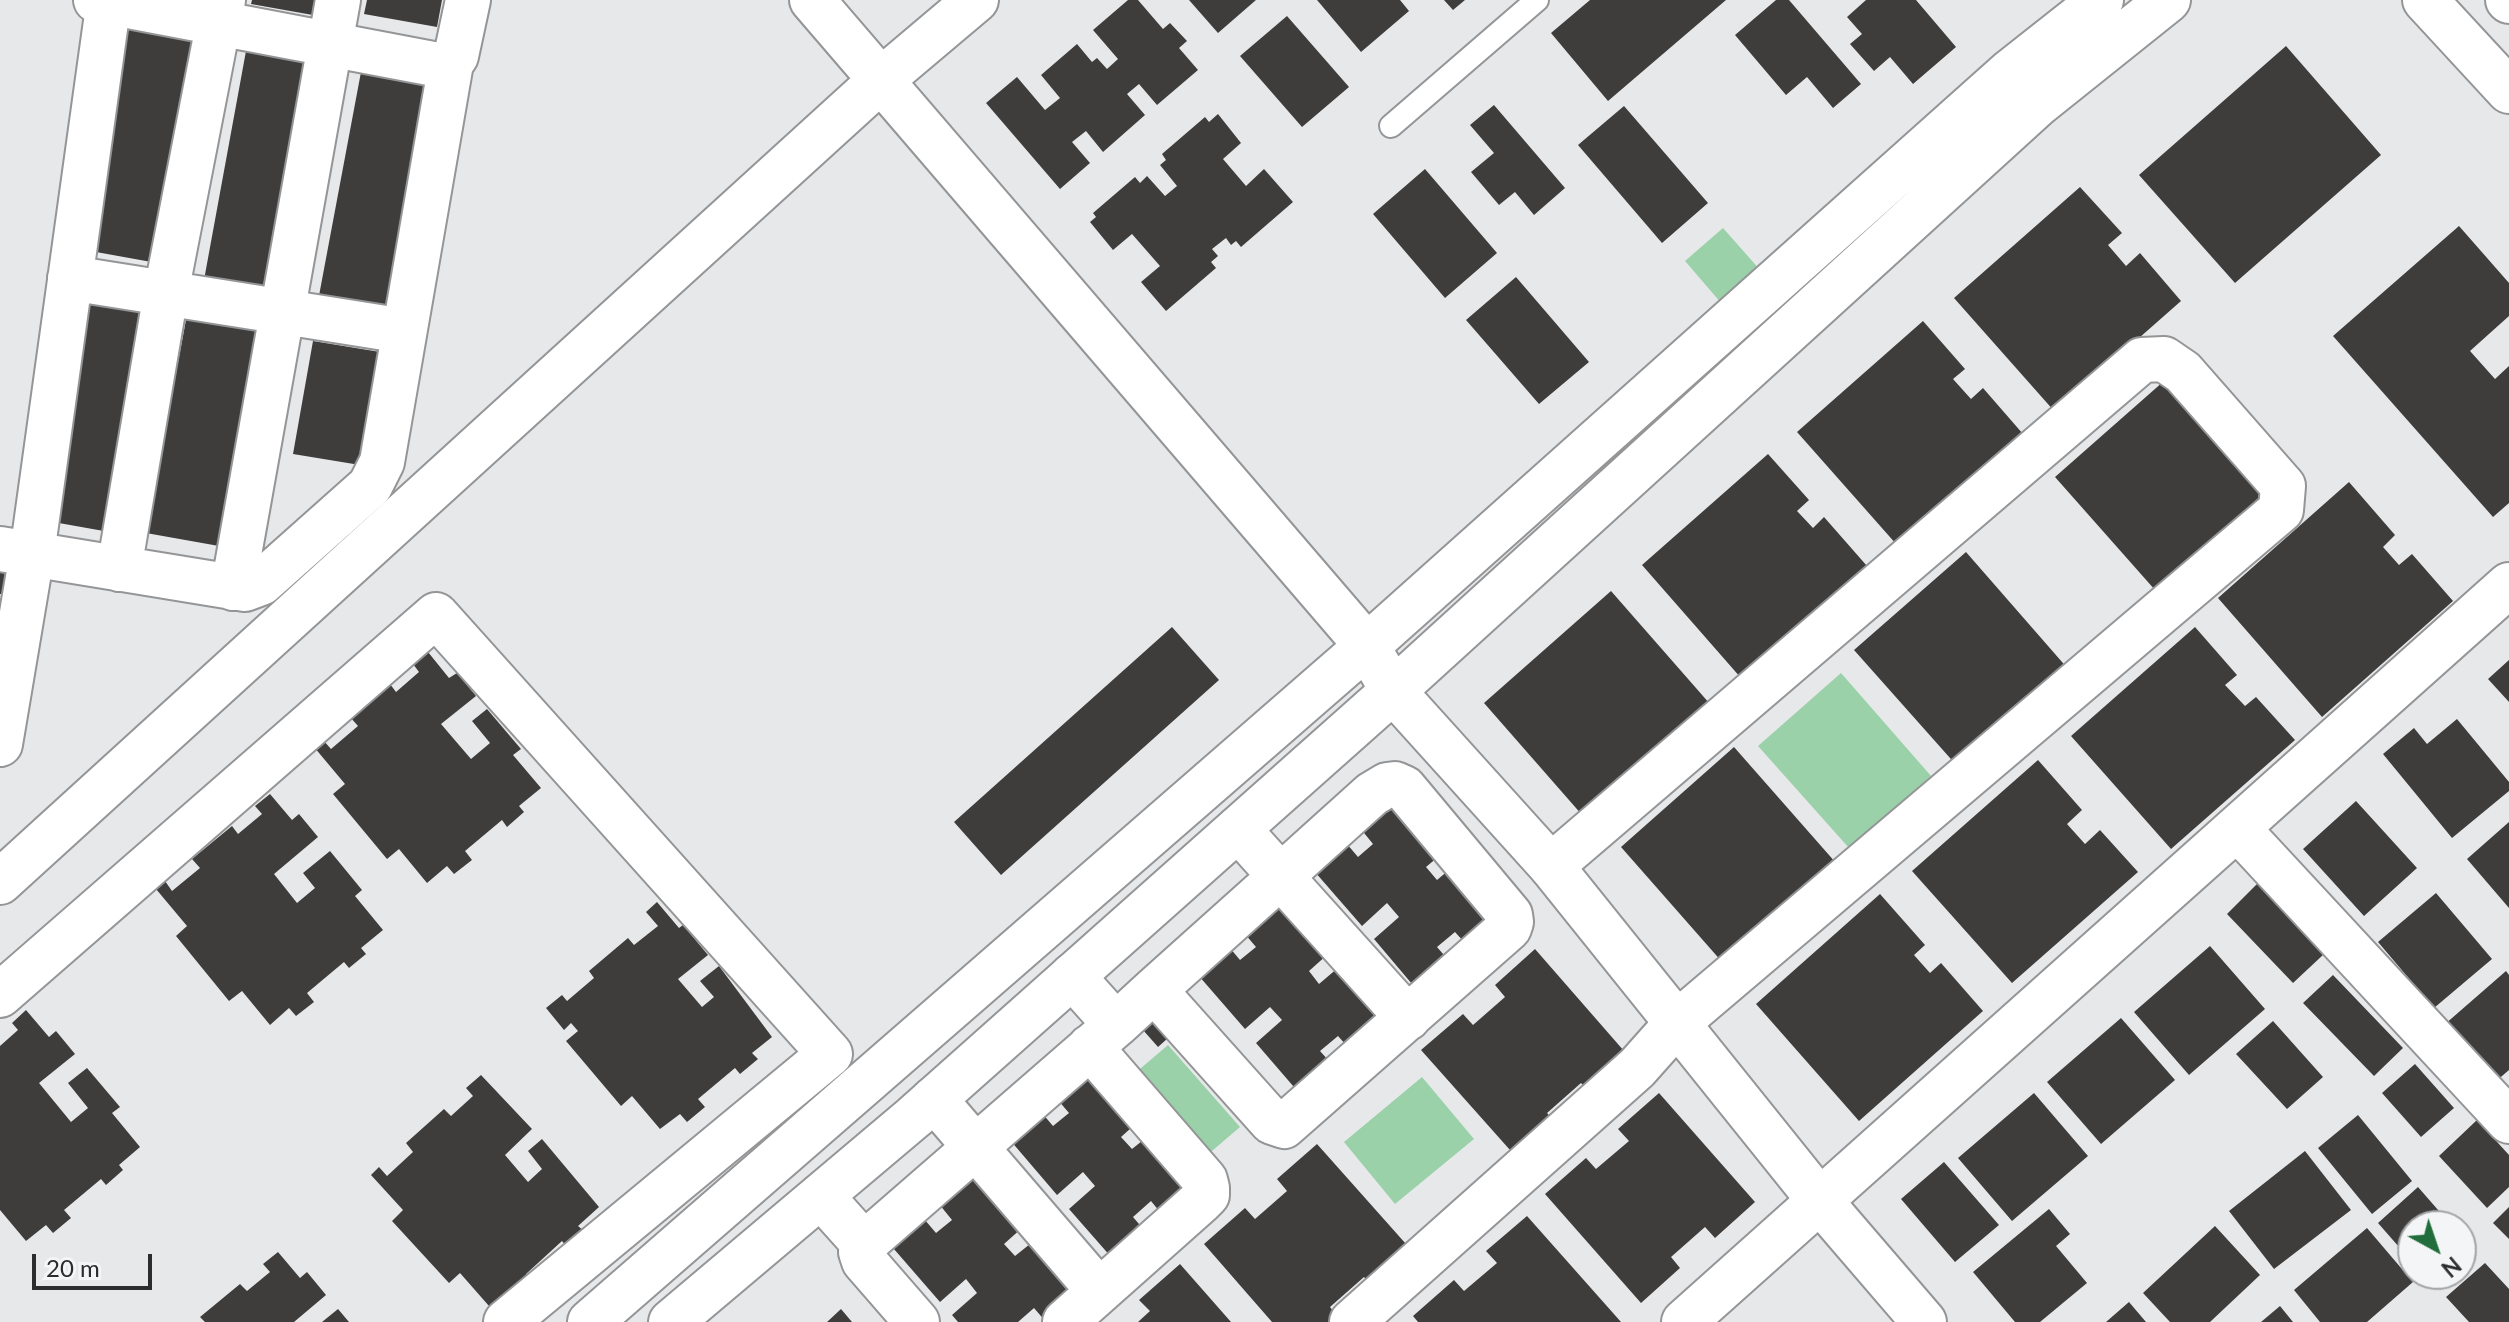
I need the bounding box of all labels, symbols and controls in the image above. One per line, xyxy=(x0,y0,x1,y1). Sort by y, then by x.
north arrow xyxy=(2397,1210,2477,1290)
scale bar xyxy=(36,1238,156,1288)
text: N xyxy=(2436,1251,2467,1283)
text: 20 m xyxy=(46,1253,100,1282)

